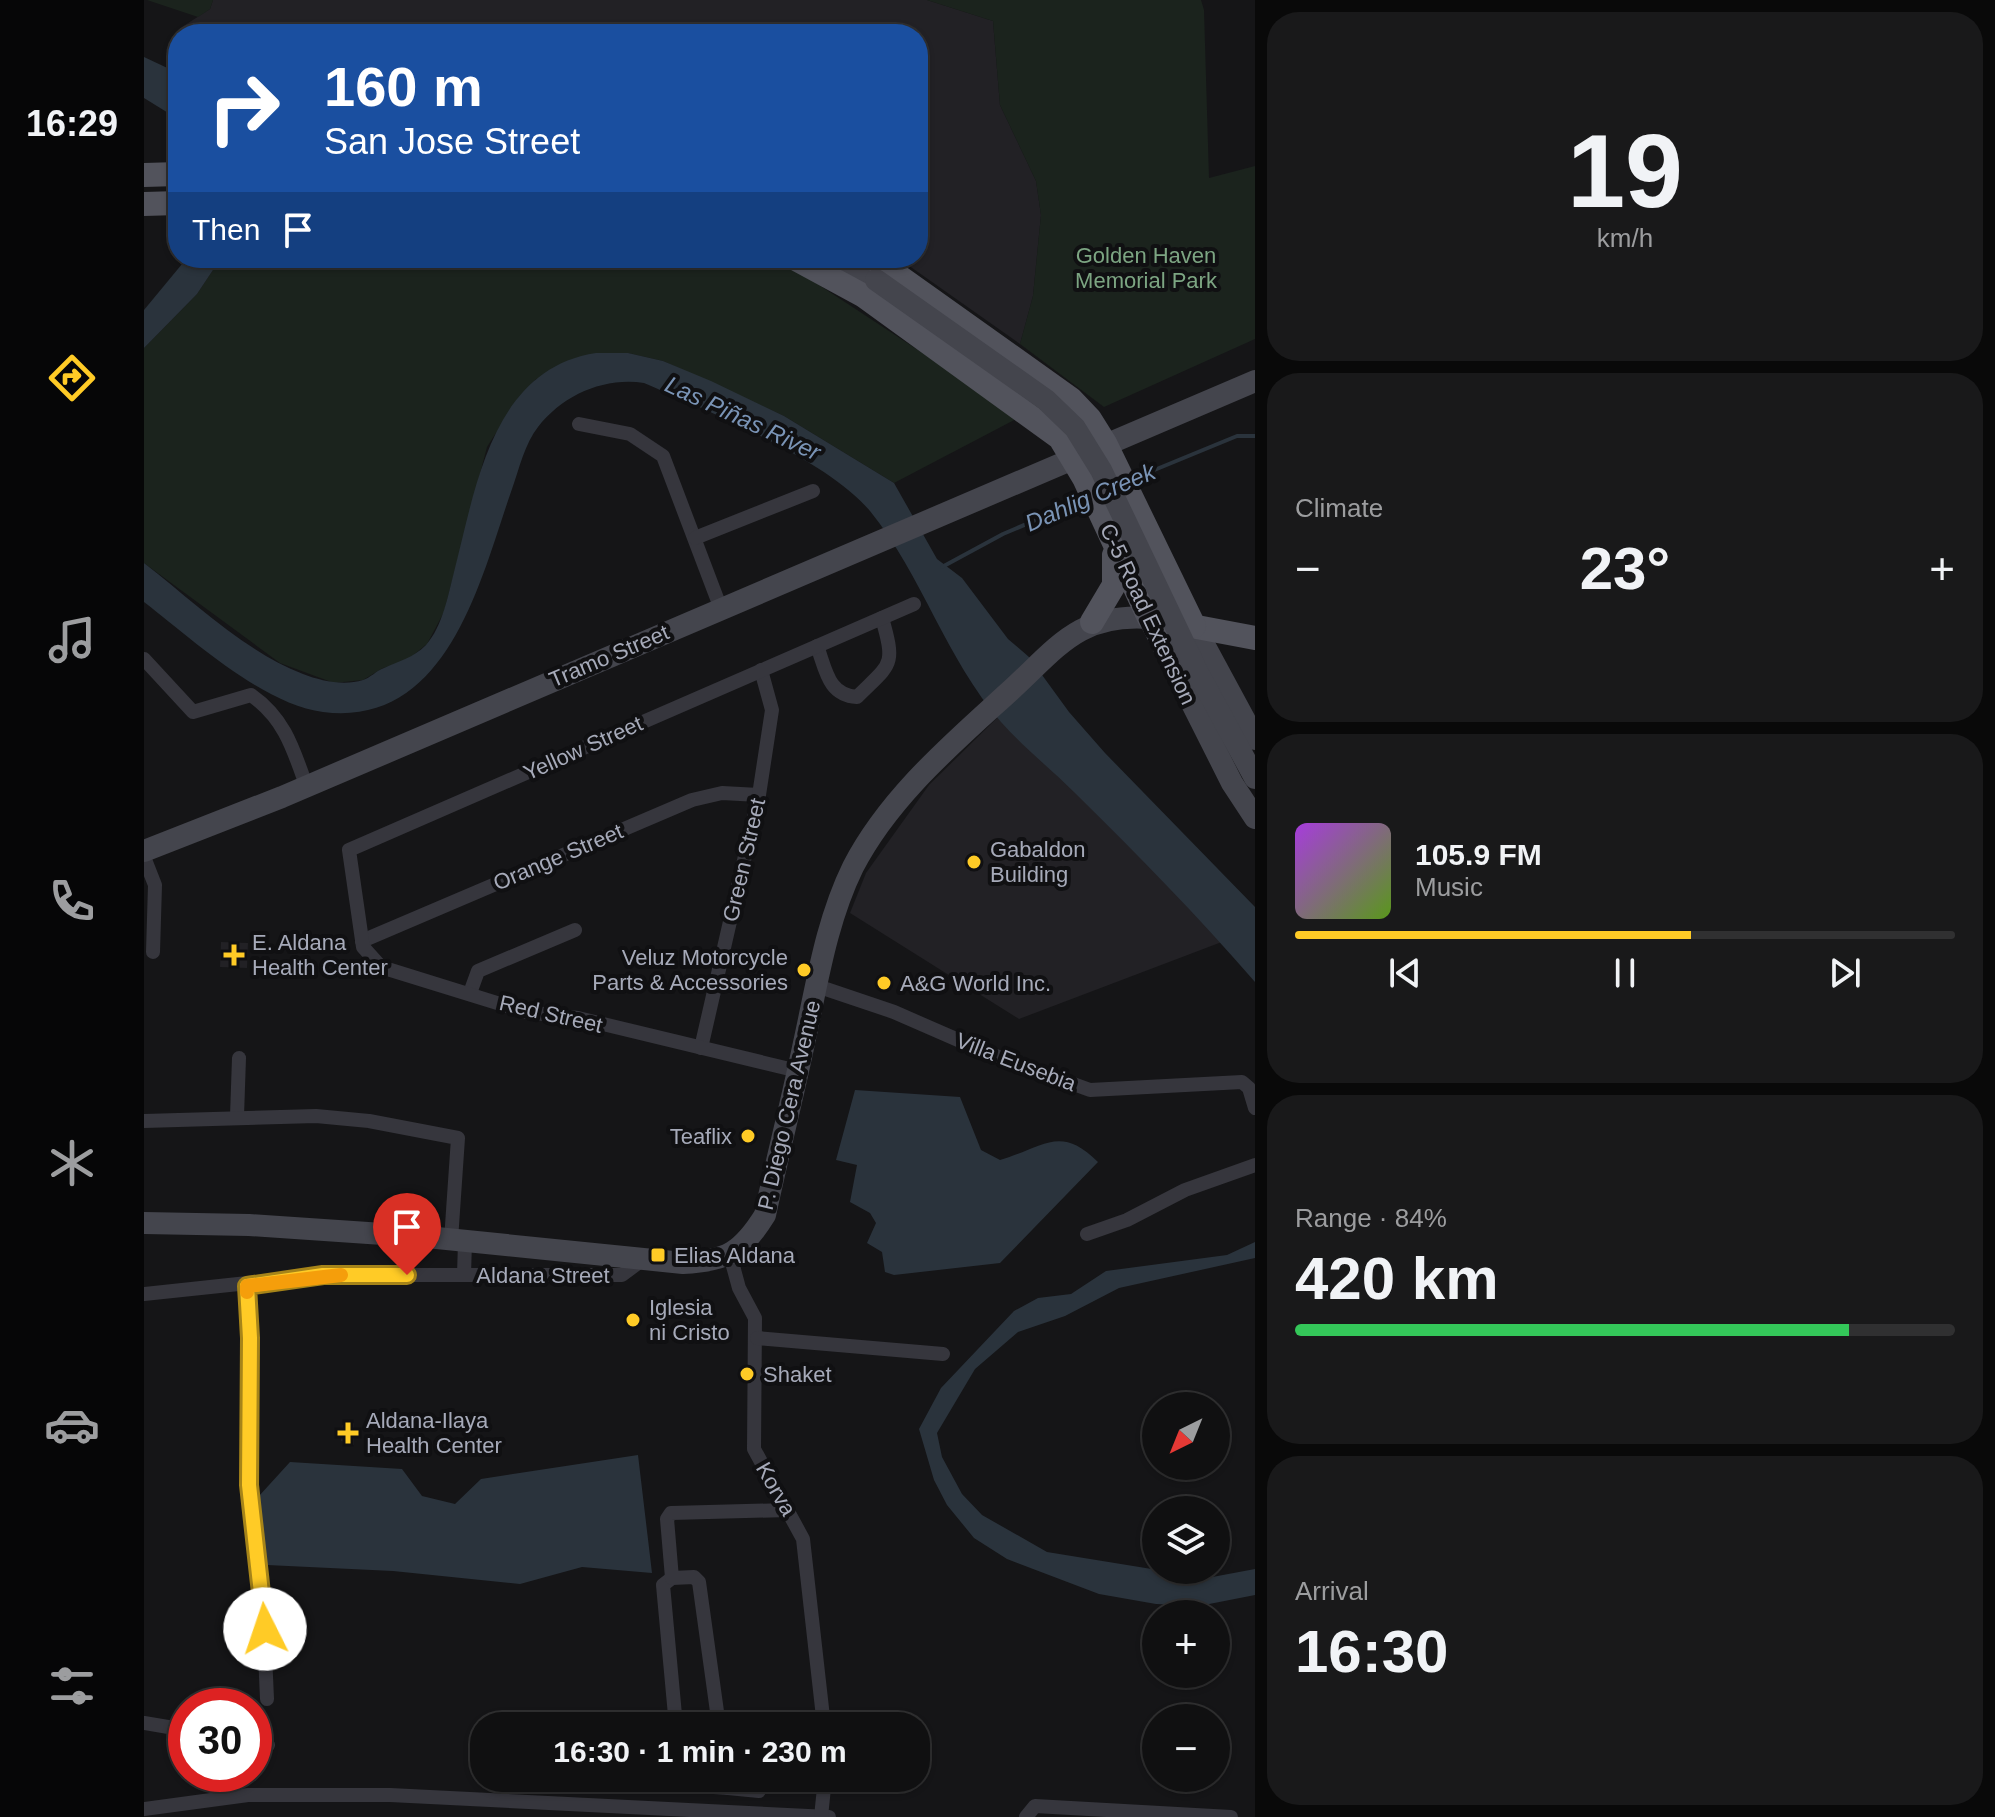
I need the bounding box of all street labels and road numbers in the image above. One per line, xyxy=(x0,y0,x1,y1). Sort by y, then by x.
street label: C-5 Road Extension xyxy=(1095,519,1201,709)
street label: Tramo Street xyxy=(545,620,673,692)
street label: Yellow Street xyxy=(520,711,646,785)
street label: Green Street xyxy=(718,796,770,924)
street label: Orange Street xyxy=(490,818,626,896)
street label: Red Street xyxy=(497,990,605,1038)
street label: P. Diego Cera Avenue xyxy=(753,998,825,1212)
street label: Villa Eusebia xyxy=(952,1028,1080,1097)
street label: Aldana Street xyxy=(476,1263,610,1288)
street label: Korva xyxy=(751,1458,802,1521)

